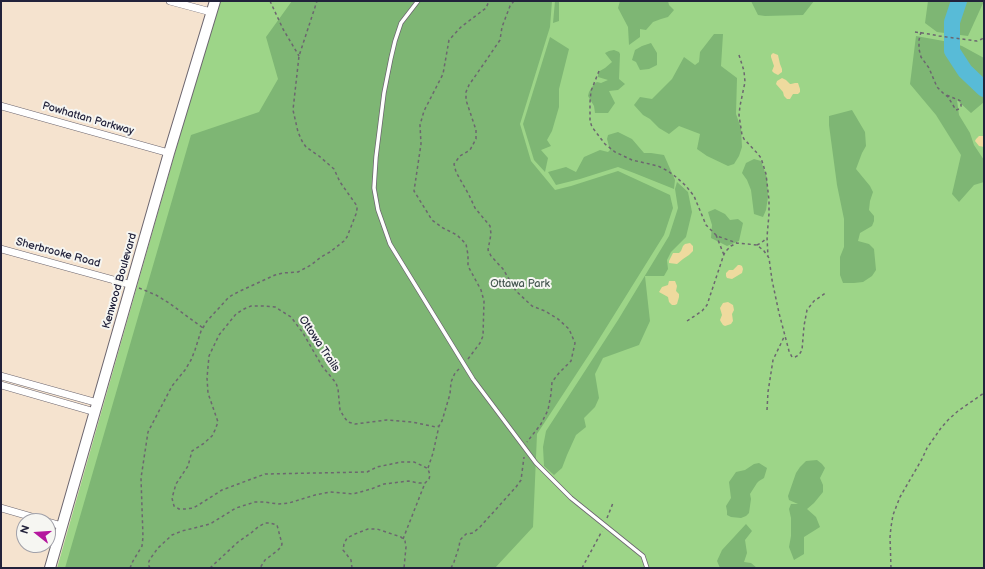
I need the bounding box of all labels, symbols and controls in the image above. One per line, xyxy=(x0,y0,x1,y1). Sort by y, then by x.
street label: Powhattan Parkway xyxy=(41,100,135,138)
street label: Kenwood Boulevard xyxy=(100,232,140,330)
street label: Sherbrooke Road xyxy=(14,235,102,271)
park label: Ottawa Park xyxy=(490,277,550,291)
street label: Ottowa Trails xyxy=(296,314,342,374)
north arrow xyxy=(16,513,56,553)
text: N xyxy=(18,524,32,535)

